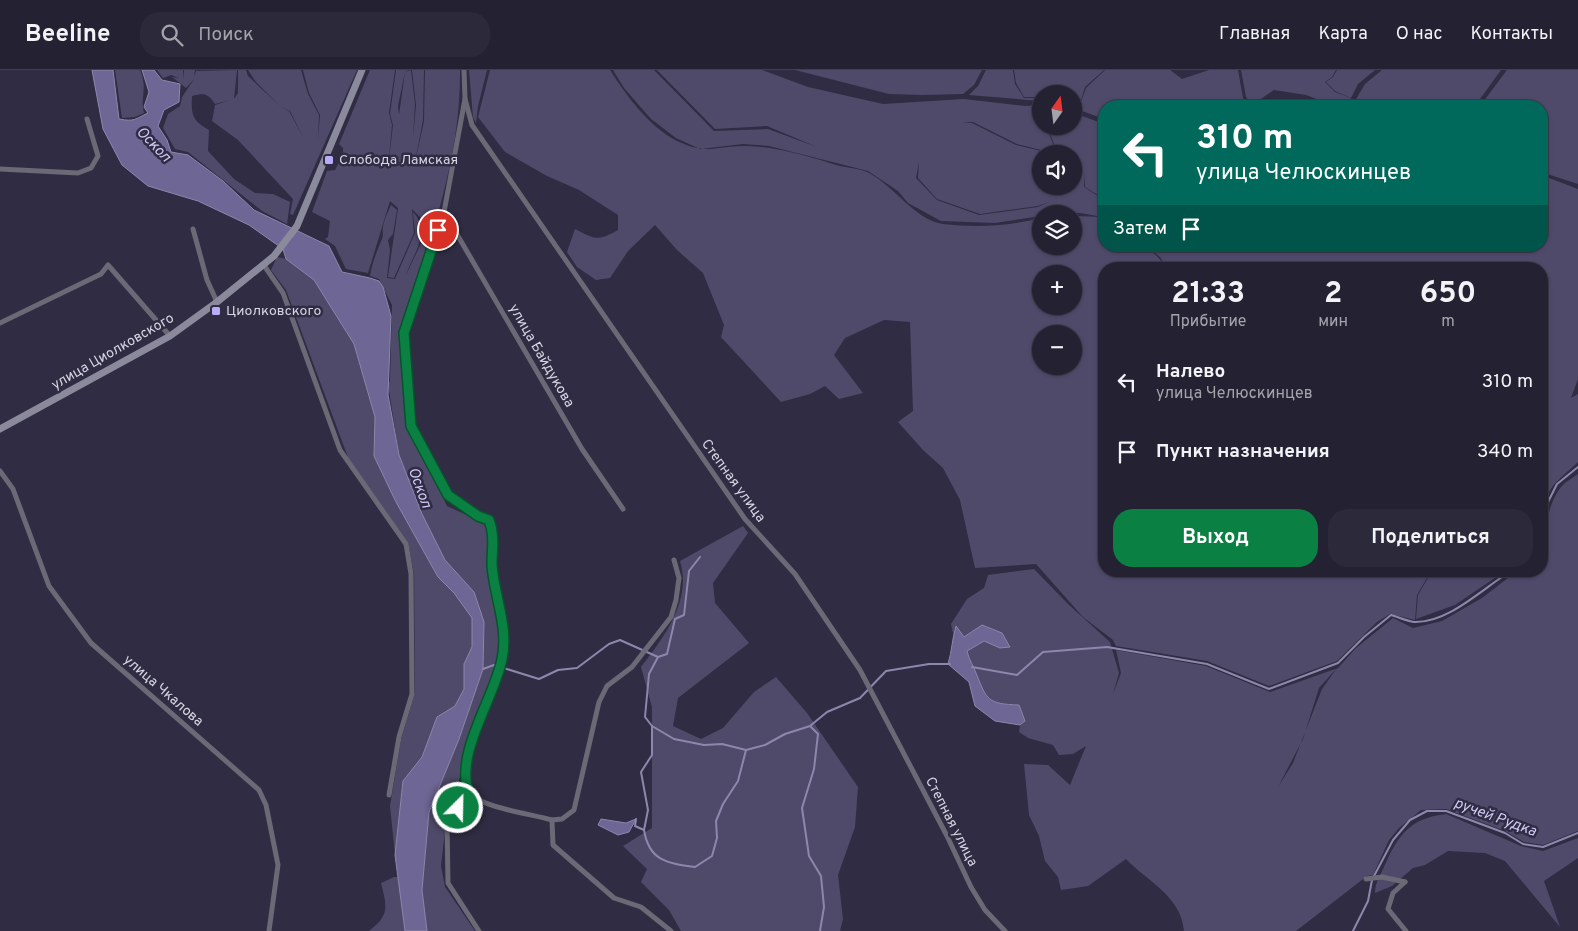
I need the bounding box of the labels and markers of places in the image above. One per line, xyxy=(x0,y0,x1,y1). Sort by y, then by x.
place label: Слобода Ламская xyxy=(339,152,458,169)
marker: Слобода Ламская xyxy=(323,154,335,166)
pin xyxy=(417,209,459,251)
place label: Циолковского xyxy=(226,303,321,320)
marker: Циолковского xyxy=(210,305,222,317)

